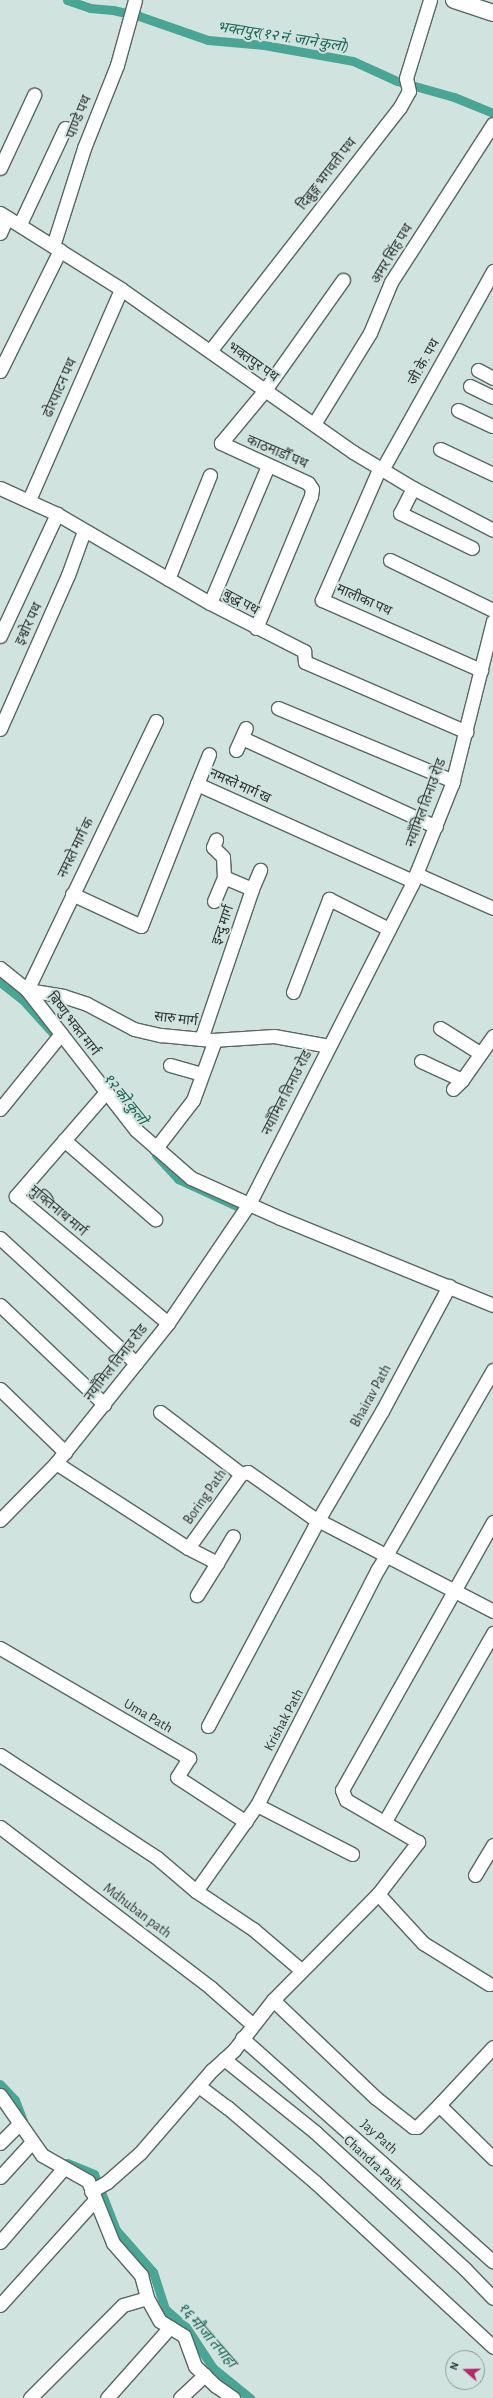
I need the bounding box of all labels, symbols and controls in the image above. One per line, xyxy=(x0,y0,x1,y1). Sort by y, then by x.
water label: भक्तपुर(१२ नं. जाने कुलो) xyxy=(216,18,350,56)
street label: पाण्डे पथ xyxy=(63,93,95,141)
street label: दिब्रुङ्ग भगवती पथ xyxy=(294,135,360,213)
street label: अमर सिंह पथ xyxy=(368,221,416,287)
street label: जी.के. पथ xyxy=(404,336,444,388)
street label: भक्तपुर पथ xyxy=(224,338,282,386)
street label: ढोरपाटन पथ xyxy=(40,356,80,420)
street label: काठमाडौँ पथ xyxy=(244,432,310,472)
street label: मालीका पथ xyxy=(334,580,394,620)
street label: बुद्ध पथ xyxy=(220,585,262,619)
street label: इश्वोर पथ xyxy=(12,600,46,648)
street label: नयाँमिल तिनाउ रोड xyxy=(402,756,450,850)
street label: नमस्ते मार्ग ख xyxy=(207,765,273,807)
street label: नमस्ते मार्ग क xyxy=(54,815,98,881)
street label: इन्दु मार्ग xyxy=(208,903,238,947)
street label: बिष्णु भक्त मार्ग xyxy=(43,989,103,1059)
street label: सारु मार्ग xyxy=(153,1008,199,1030)
street label: नयाँमिल तिनाउ रोड xyxy=(258,1048,316,1138)
water label: १२ को कुलो xyxy=(99,1070,151,1128)
street label: मुक्तिनाथ मार्ग xyxy=(26,1182,90,1240)
street label: नयाँमिल तिनाउ रोड xyxy=(81,1321,151,1405)
street label: Bhairav Path xyxy=(347,1362,395,1430)
street label: Boring Path xyxy=(180,1466,230,1528)
street label: Krishak Path xyxy=(261,1686,307,1754)
street label: Uma Path xyxy=(121,1695,175,1737)
street label: Mdhuban path xyxy=(100,1880,174,1942)
street label: Jay Path xyxy=(357,2116,401,2158)
street label: Chandra Path xyxy=(340,2132,406,2194)
water label: १६ मौजा तपाहा xyxy=(174,2299,240,2371)
north arrow xyxy=(445,2350,485,2390)
text: N xyxy=(448,2361,461,2372)

